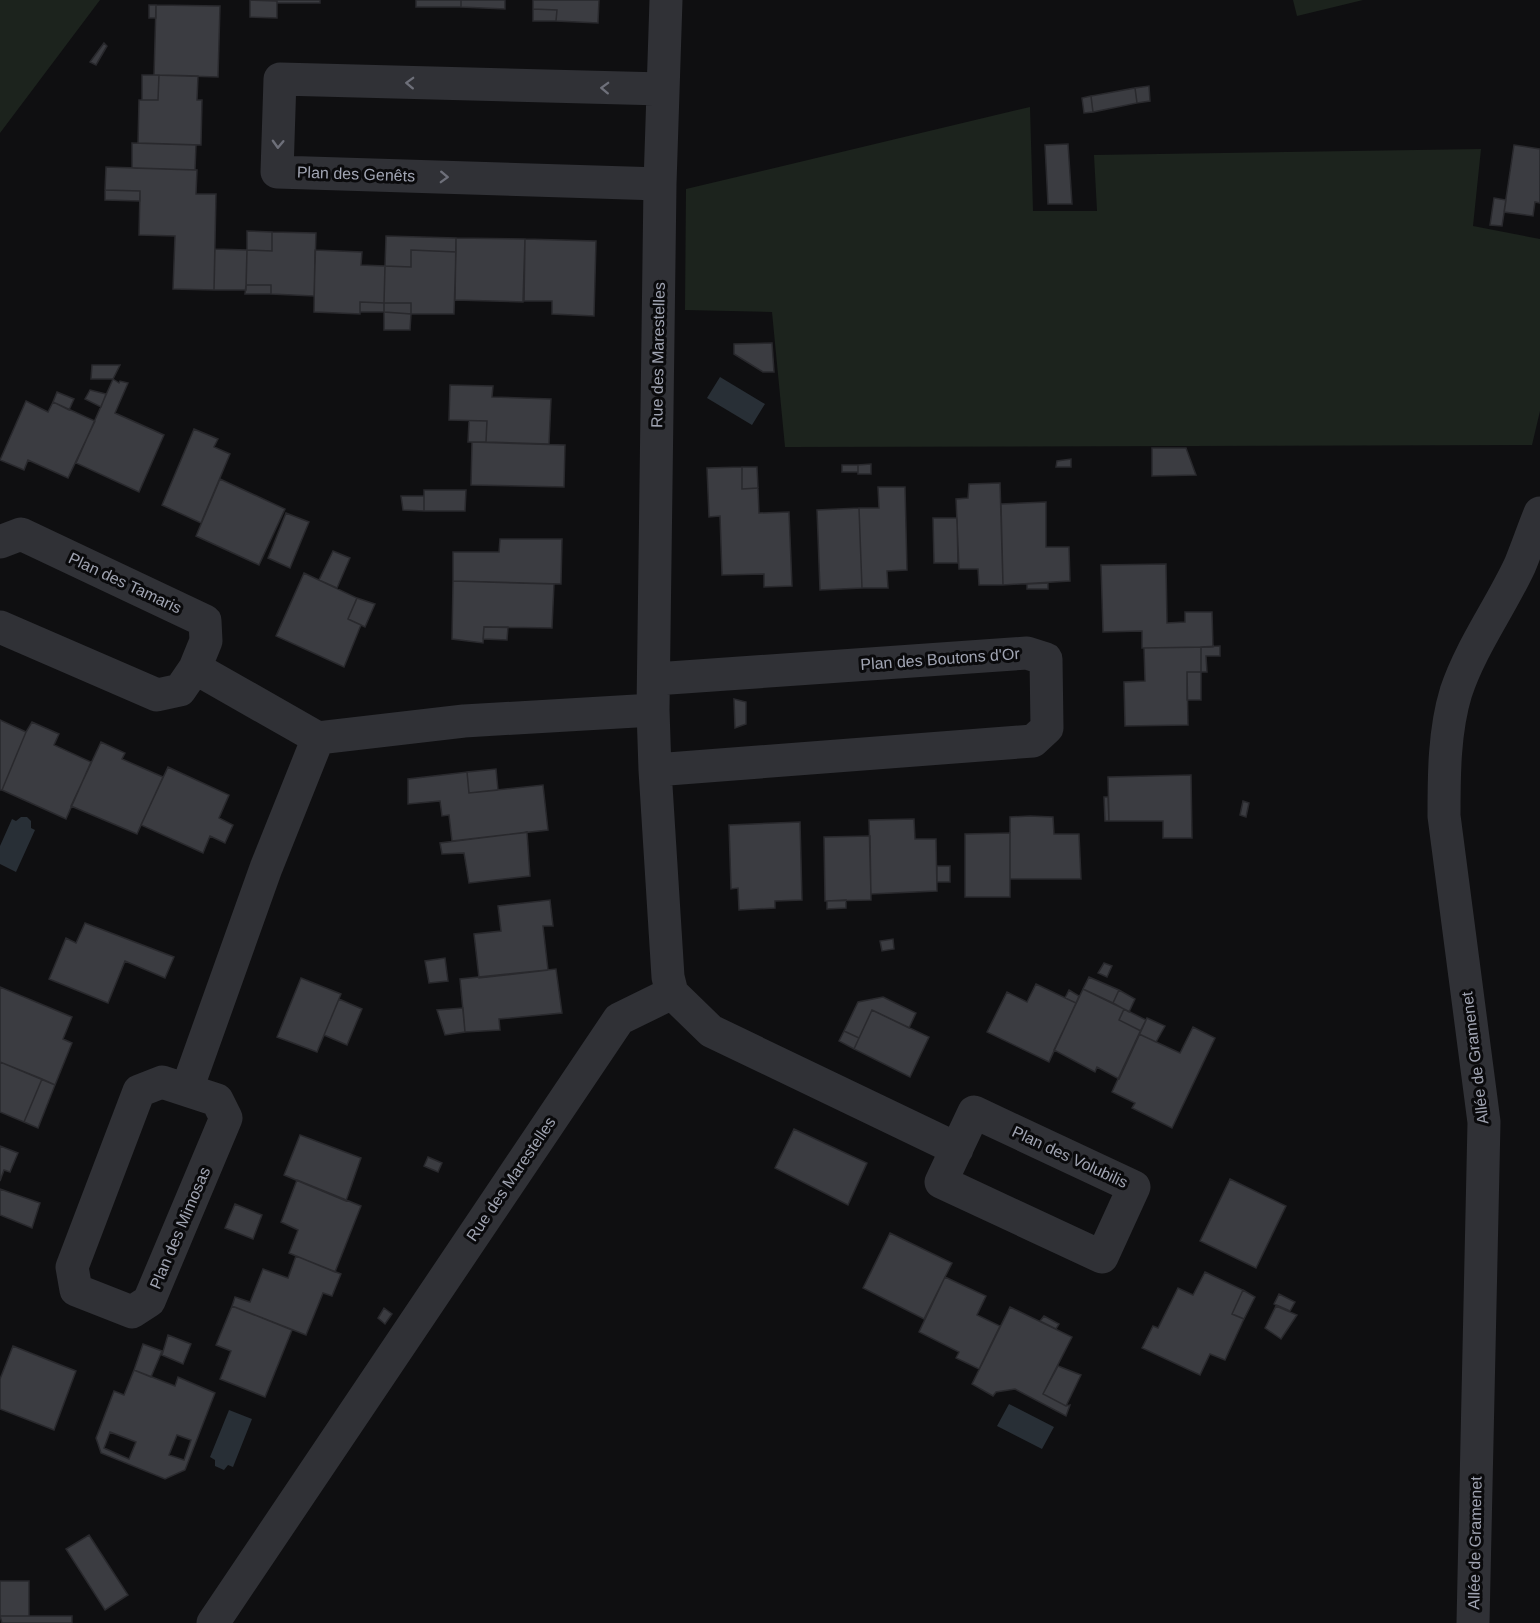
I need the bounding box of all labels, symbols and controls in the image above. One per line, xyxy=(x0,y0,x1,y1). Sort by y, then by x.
one-way arrow xyxy=(405,76,414,89)
one-way arrow xyxy=(600,82,609,94)
one-way arrow xyxy=(271,139,284,148)
street label: Plan des Genêts xyxy=(297,163,415,185)
one-way arrow xyxy=(439,171,448,183)
street label: Rue des Marestelles xyxy=(648,282,668,428)
street label: Plan des Tamaris xyxy=(66,549,184,617)
street label: Plan des Boutons d'Or xyxy=(860,645,1021,673)
street label: Allée de Gramenet xyxy=(1458,990,1492,1125)
street label: Rue des Marestelles xyxy=(463,1114,559,1244)
street label: Plan des Volubilis xyxy=(1010,1123,1130,1191)
street label: Plan des Mimosas xyxy=(147,1165,213,1291)
street label: Allée de Gramenet xyxy=(1465,1476,1485,1610)

